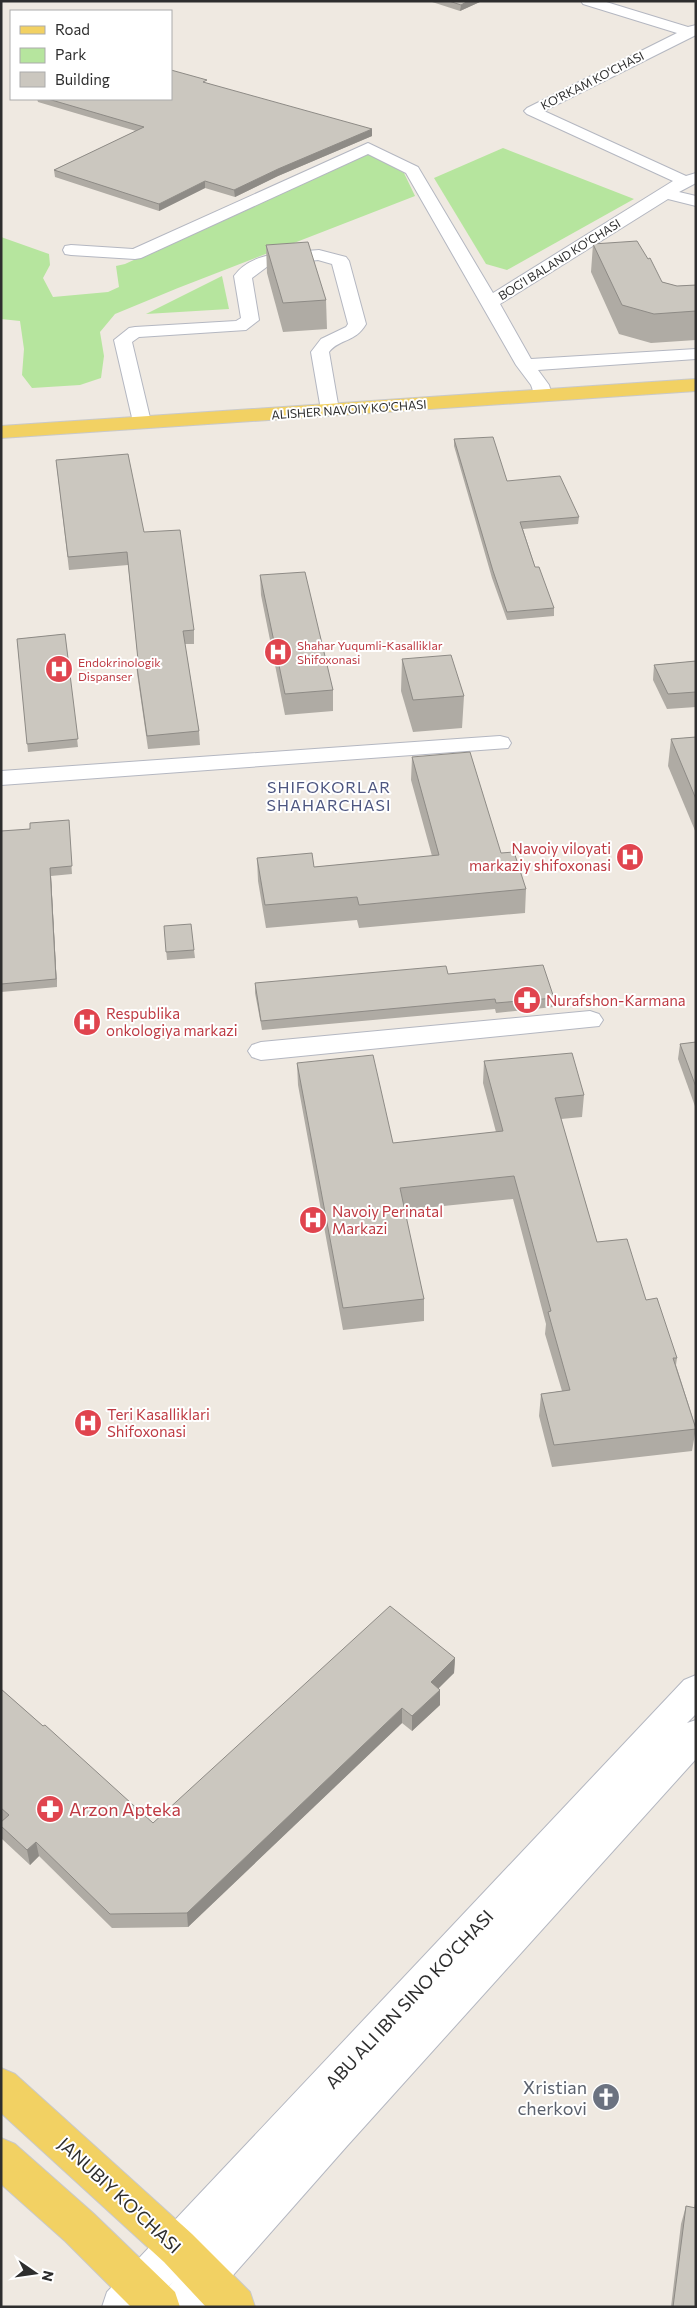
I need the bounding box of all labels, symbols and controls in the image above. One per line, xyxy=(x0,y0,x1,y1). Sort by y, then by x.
legend xyxy=(10,10,172,100)
text: Road xyxy=(55,20,90,38)
text: Park xyxy=(55,45,86,63)
street label: KO'RKAM KO'CHASI xyxy=(538,48,646,112)
text: Building xyxy=(55,70,110,88)
street label: BOG'I BALAND KO'CHASI xyxy=(495,216,623,302)
street label: ALISHER NAVOIY KO'CHASI xyxy=(271,397,427,421)
hospital icon: Shahar Yuqumli-Kasalliklar Shifoxonasi xyxy=(263,637,293,667)
place label: Shahar Yuqumli-Kasalliklar Shifoxonasi xyxy=(297,638,443,666)
hospital icon: Endokrinologik Dispanser xyxy=(44,654,74,684)
place label: Endokrinologik Dispanser xyxy=(78,655,161,683)
district label: SHIFOKORLAR SHAHARCHASI xyxy=(267,777,391,814)
place label: Navoiy viloyati markaziy shifoxonasi xyxy=(469,839,611,874)
hospital icon: Navoiy viloyati markaziy shifoxonasi xyxy=(615,842,645,872)
pharmacy icon: Nurafshon-Karmana xyxy=(512,985,542,1015)
place label: Nurafshon-Karmana xyxy=(546,991,686,1009)
place label: Respublika onkologiya markazi xyxy=(106,1004,238,1039)
hospital icon: Respublika onkologiya markazi xyxy=(72,1007,102,1037)
place label: Navoiy Perinatal Markazi xyxy=(332,1202,443,1237)
hospital icon: Navoiy Perinatal Markazi xyxy=(298,1205,328,1235)
place label: Teri Kasalliklari Shifoxonasi xyxy=(107,1405,210,1440)
hospital icon: Teri Kasalliklari Shifoxonasi xyxy=(73,1408,103,1438)
pharmacy icon: Arzon Apteka xyxy=(35,1794,65,1824)
place label: Arzon Apteka xyxy=(69,1798,181,1820)
street label: ABU ALI IBN SINO KO'CHASI xyxy=(320,1905,498,2093)
place label: Xristian cherkovi xyxy=(517,2076,587,2119)
church icon: Xristian cherkovi xyxy=(591,2082,621,2112)
street label: JANUBIY KO'CHASI xyxy=(54,2132,186,2258)
north arrow xyxy=(10,2248,60,2298)
text: N xyxy=(39,2269,58,2283)

